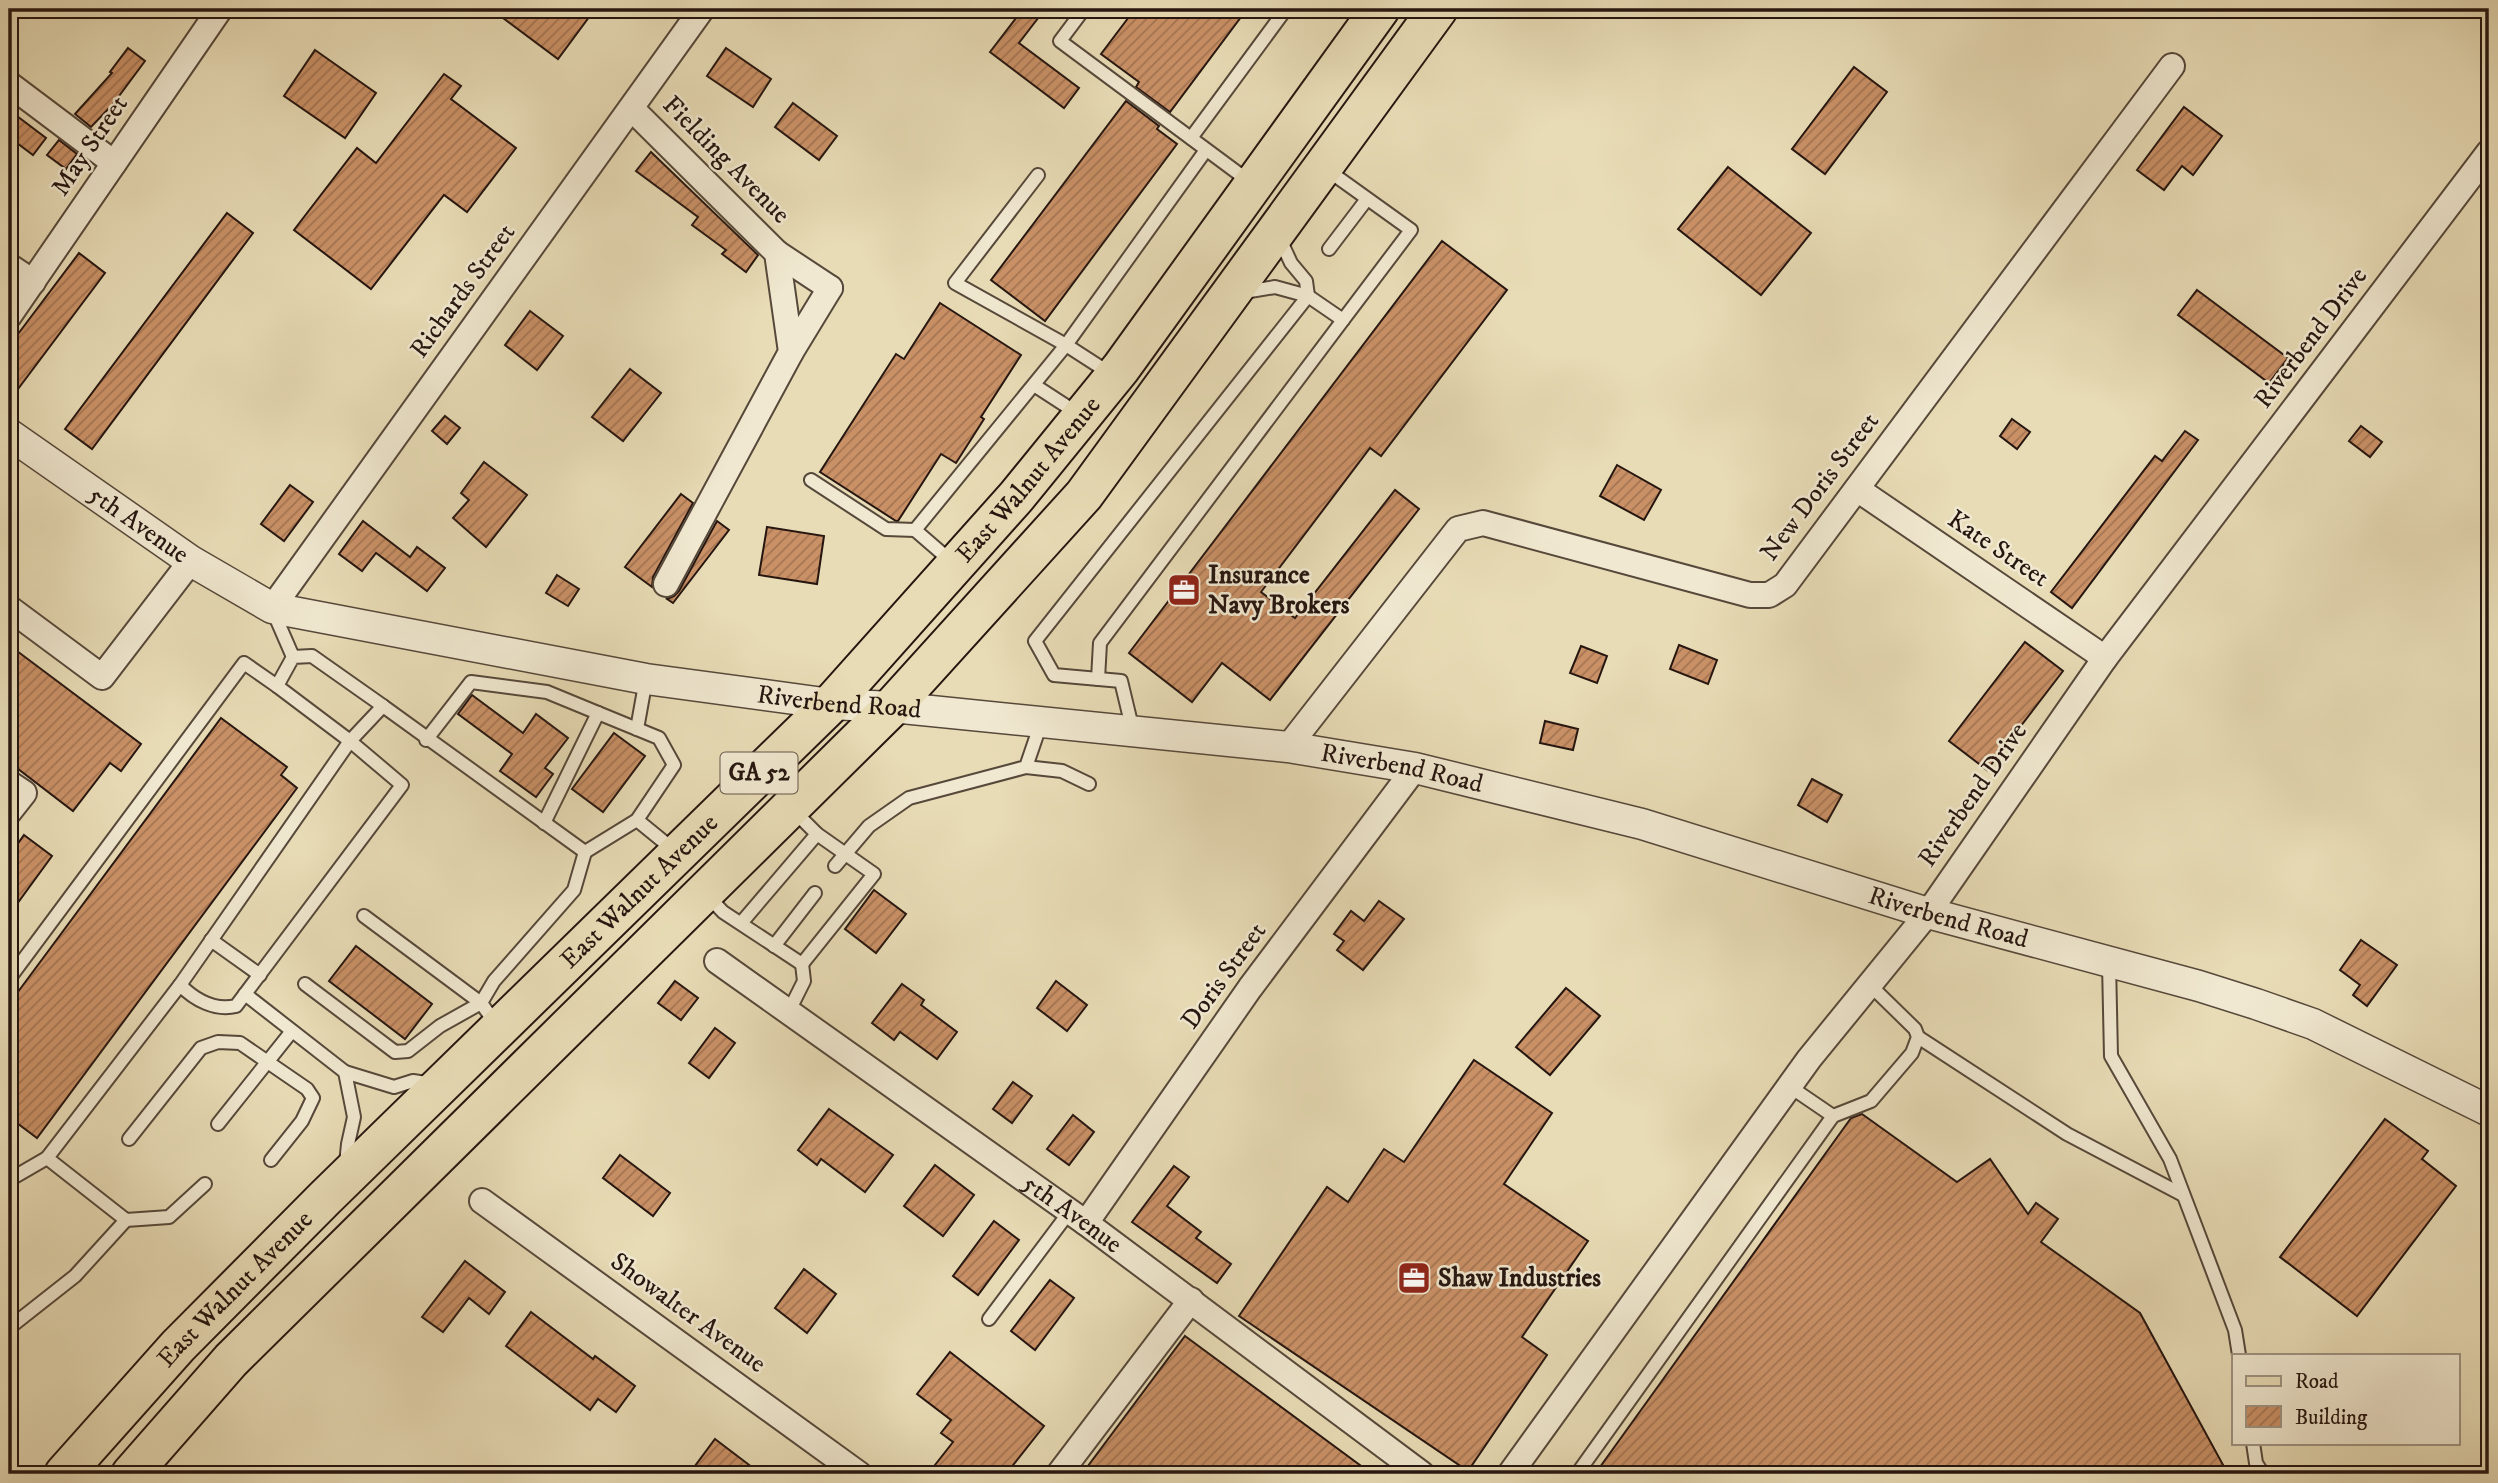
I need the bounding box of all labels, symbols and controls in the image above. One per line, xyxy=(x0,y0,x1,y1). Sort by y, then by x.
street label: May Street xyxy=(44,89,136,203)
street label: Fielding Avenue xyxy=(655,89,797,231)
street label: Richards Street xyxy=(403,217,523,365)
street label: Riverbend Drive xyxy=(2247,261,2375,415)
street label: East Walnut Avenue xyxy=(948,389,1108,570)
street label: New Doris Street xyxy=(1753,406,1887,568)
street label: 5th Avenue xyxy=(82,478,195,571)
street label: Kate Street xyxy=(1941,503,2055,595)
place label: Insurance Navy Brokers xyxy=(1208,559,1350,622)
office icon: Insurance Navy Brokers xyxy=(1165,571,1203,609)
street label: Riverbend Road xyxy=(755,678,923,726)
street label: Riverbend Drive xyxy=(1911,716,2035,874)
street label: Riverbend Road xyxy=(1318,736,1487,801)
road number: GA 52 xyxy=(720,752,798,794)
street label: East Walnut Avenue xyxy=(553,807,725,976)
street label: Riverbend Road xyxy=(1864,879,2032,956)
street label: Doris Street xyxy=(1174,916,1274,1036)
street label: 5th Avenue xyxy=(1016,1167,1129,1261)
street label: East Walnut Avenue xyxy=(150,1203,320,1375)
street label: Showalter Avenue xyxy=(604,1245,772,1381)
office icon: Shaw Industries xyxy=(1395,1259,1433,1297)
place label: Shaw Industries xyxy=(1438,1262,1601,1295)
legend xyxy=(2232,1354,2460,1444)
text: Road xyxy=(2295,1369,2339,1395)
text: Building xyxy=(2295,1405,2368,1431)

